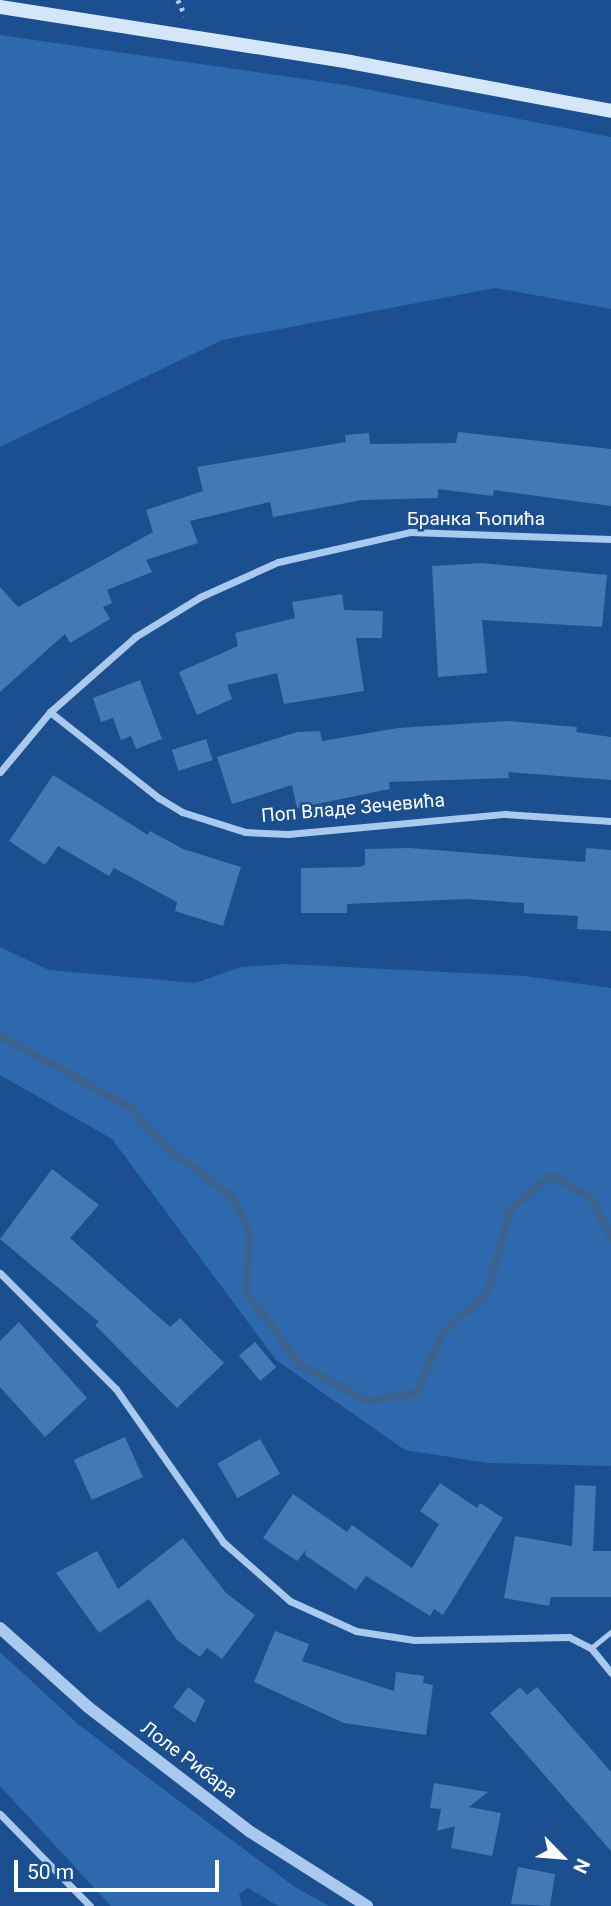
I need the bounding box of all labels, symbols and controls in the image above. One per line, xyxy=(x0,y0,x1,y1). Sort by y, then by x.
street label: Бранка Ћопића xyxy=(407,508,545,530)
street label: Поп Владе Зечевића xyxy=(260,789,446,827)
street label: Лоле Рибара xyxy=(136,1716,242,1804)
north arrow xyxy=(527,1822,597,1892)
scale bar xyxy=(18,1846,222,1890)
text: N xyxy=(568,1855,595,1877)
text: 50 m xyxy=(27,1860,74,1884)

